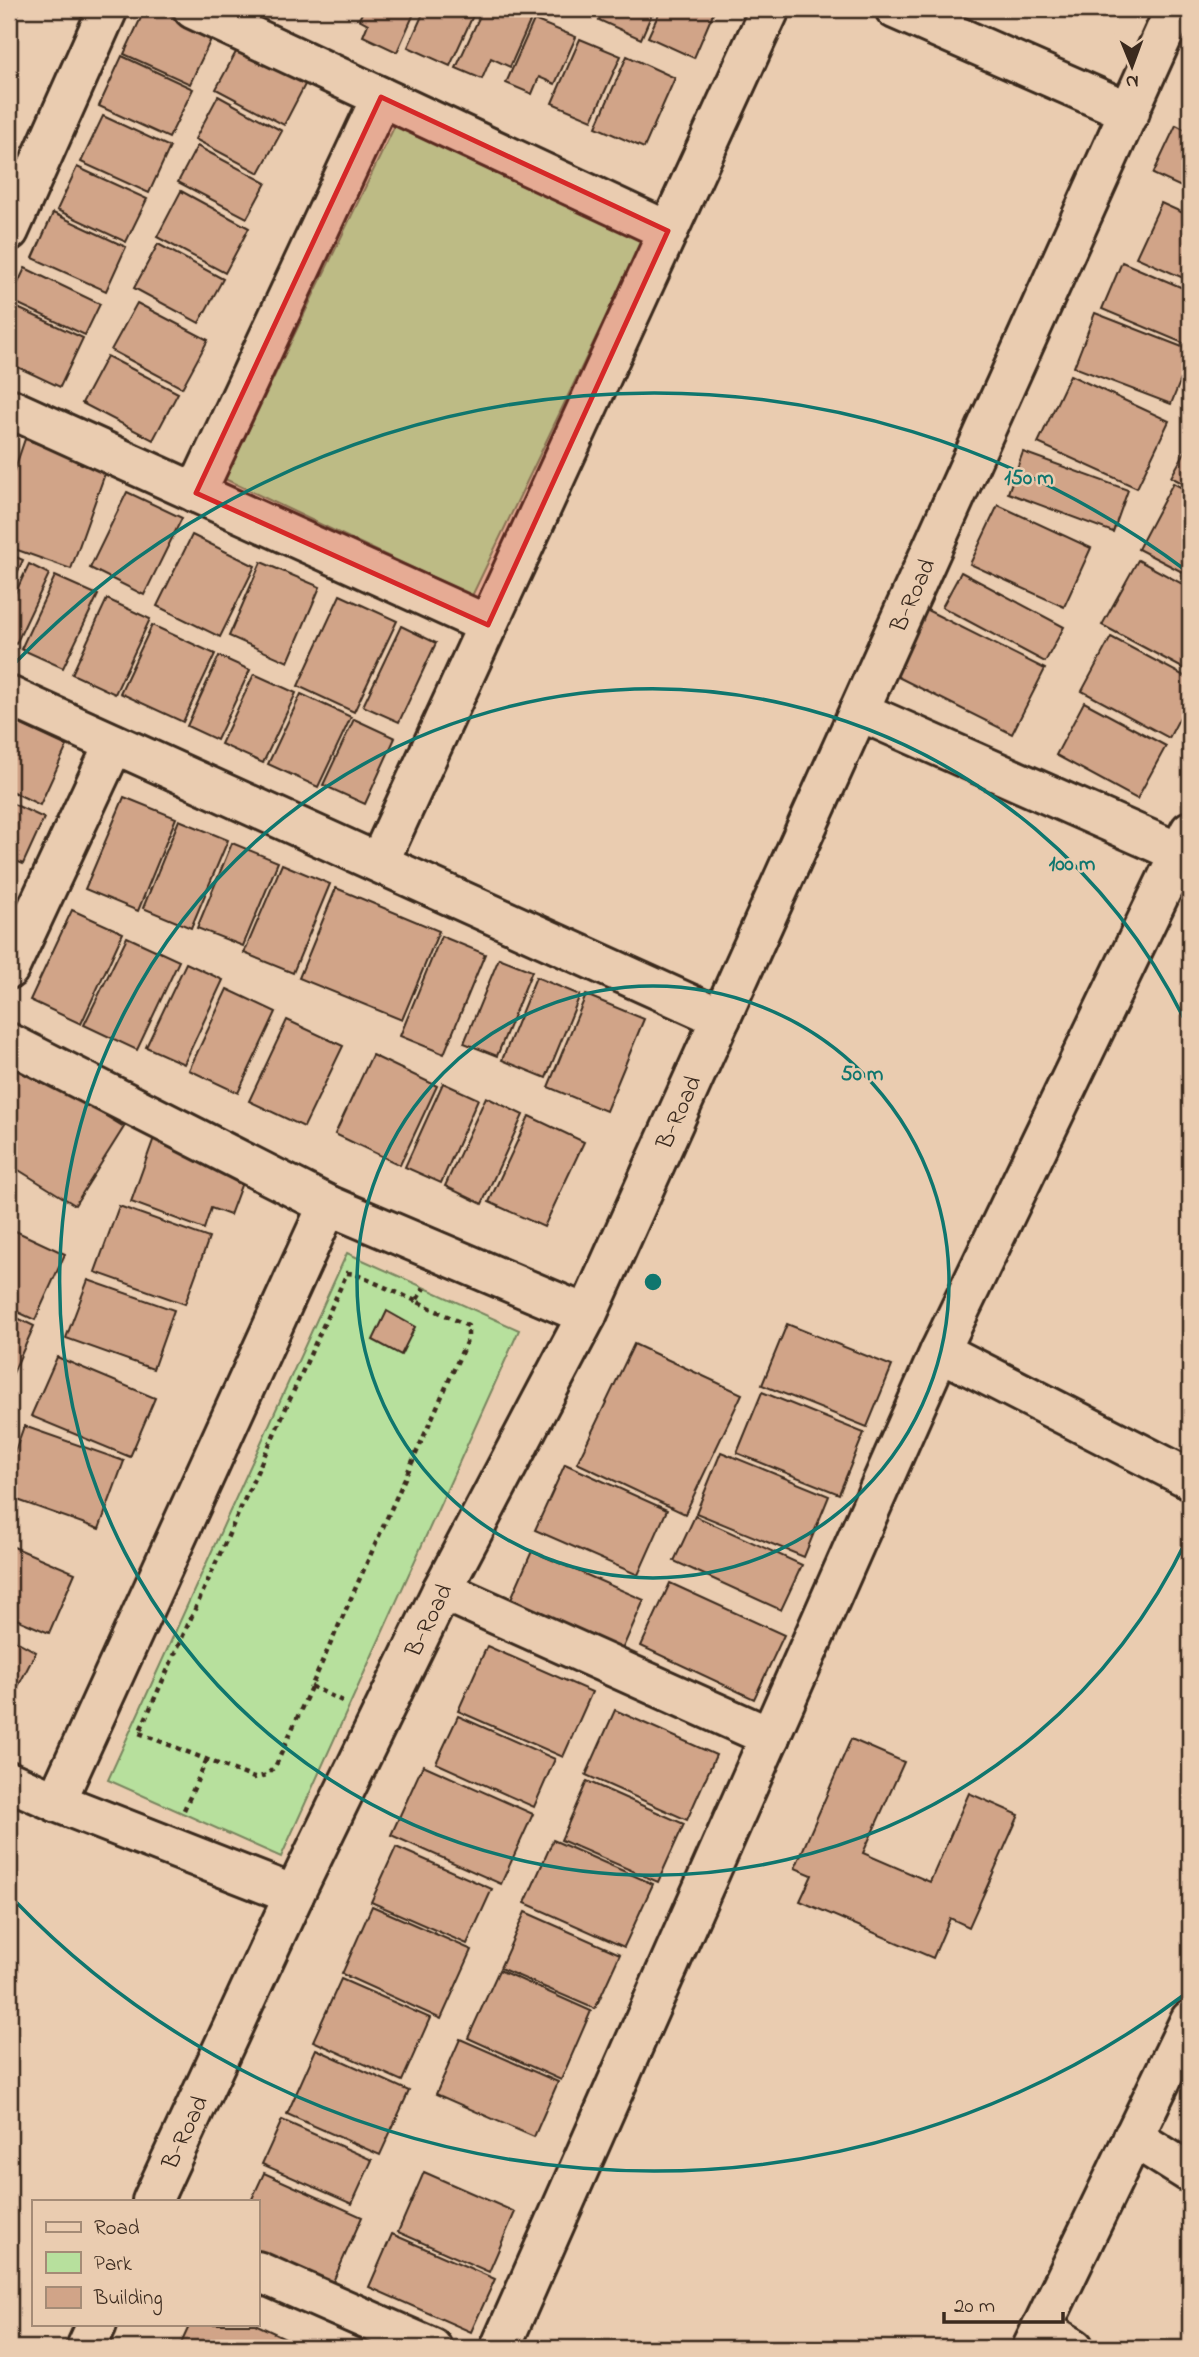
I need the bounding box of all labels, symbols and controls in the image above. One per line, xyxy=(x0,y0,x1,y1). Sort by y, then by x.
north arrow xyxy=(1098,32,1168,102)
text: N xyxy=(1125,67,1139,94)
text: 150 m xyxy=(1004,464,1054,494)
street label: B-Road xyxy=(882,553,946,639)
text: 100 m xyxy=(1049,850,1095,880)
text: 50 m xyxy=(841,1060,883,1090)
street label: B-Road xyxy=(648,1070,712,1156)
centre of rings xyxy=(641,1270,665,1294)
street label: B-Road xyxy=(397,1578,463,1664)
street label: B-Road xyxy=(154,2090,219,2176)
legend xyxy=(32,2200,259,2326)
text: Road xyxy=(94,2214,140,2244)
text: Park xyxy=(94,2250,133,2280)
scale bar xyxy=(944,2280,1062,2324)
text: Building xyxy=(93,2284,163,2316)
text: 20 m xyxy=(954,2292,995,2322)

